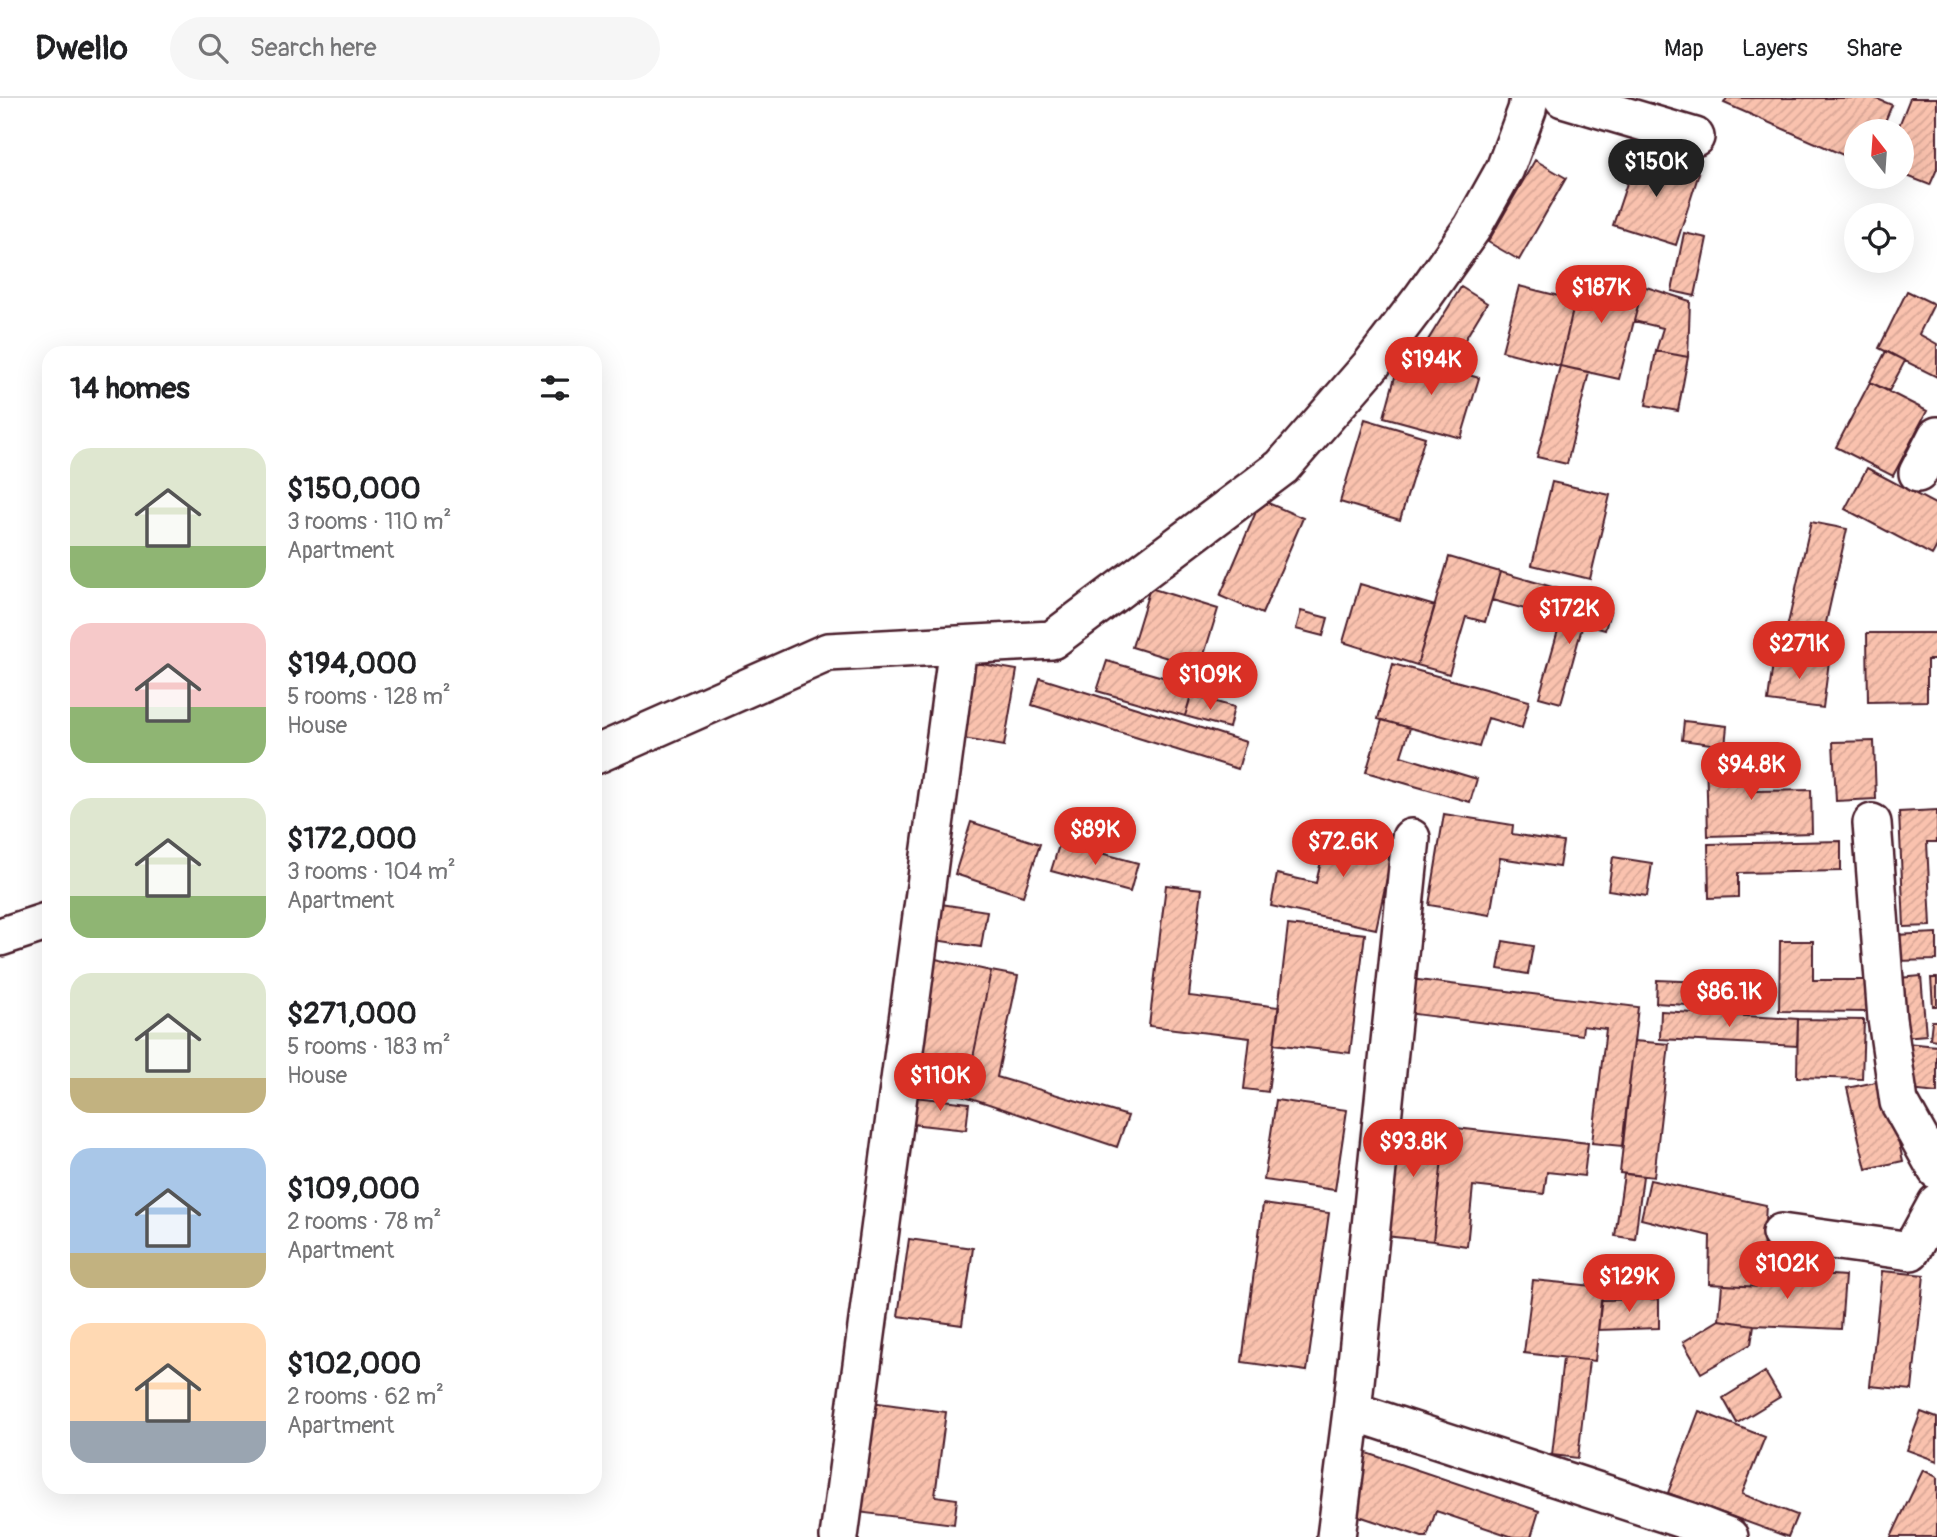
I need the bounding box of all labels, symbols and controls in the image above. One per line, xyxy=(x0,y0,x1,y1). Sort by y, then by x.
search box xyxy=(170,17,660,80)
text: Dwello xyxy=(35,28,128,69)
icon: search xyxy=(194,29,232,67)
text: Search here xyxy=(250,32,377,64)
text: Map xyxy=(1664,34,1704,63)
text: Layers xyxy=(1742,34,1808,63)
text: Share xyxy=(1846,34,1902,63)
north arrow xyxy=(1844,119,1914,189)
map controls xyxy=(1844,119,1914,273)
pin: $150K xyxy=(1607,140,1705,199)
text: $150K xyxy=(1624,147,1688,176)
button: locate xyxy=(1844,203,1914,273)
pin: $187K xyxy=(1552,266,1650,325)
text: $187K xyxy=(1571,273,1631,302)
pin: $194K xyxy=(1382,338,1480,397)
text: $194K xyxy=(1401,345,1461,374)
icon: filters xyxy=(536,369,574,407)
text: 14 homes xyxy=(70,370,190,407)
text: $150,000 xyxy=(287,470,421,507)
icon: home xyxy=(126,476,210,560)
text: 3 rooms · 110 m² xyxy=(287,507,451,536)
text: Apartment xyxy=(287,536,394,565)
pin: $172K xyxy=(1520,587,1618,646)
text: $172K xyxy=(1539,594,1599,623)
pin: $271K xyxy=(1750,622,1848,681)
text: $271K xyxy=(1769,629,1829,658)
text: $194,000 xyxy=(287,645,417,682)
icon: home xyxy=(126,651,210,735)
pin: $109K xyxy=(1161,652,1259,712)
text: $109K xyxy=(1179,660,1241,689)
text: 5 rooms · 128 m² xyxy=(287,682,451,711)
text: House xyxy=(287,711,347,740)
pin: $94.8K xyxy=(1694,742,1808,802)
text: $94.8K xyxy=(1717,750,1785,779)
pin: $89K xyxy=(1054,808,1136,867)
text: $89K xyxy=(1070,815,1120,844)
text: $172,000 xyxy=(287,820,417,857)
pin: $72.6K xyxy=(1286,820,1400,879)
icon: home xyxy=(126,826,210,910)
text: $72.6K xyxy=(1308,827,1378,856)
text: 3 rooms · 104 m² xyxy=(287,857,456,886)
text: Apartment xyxy=(287,886,394,915)
pin: $86.1K xyxy=(1672,970,1786,1029)
text: $86.1K xyxy=(1696,977,1762,1006)
text: $271,000 xyxy=(287,995,417,1032)
icon: home xyxy=(126,1001,210,1085)
text: 5 rooms · 183 m² xyxy=(287,1032,451,1061)
pin: $110K xyxy=(891,1054,989,1113)
text: House xyxy=(287,1061,347,1090)
text: $110K xyxy=(910,1061,970,1090)
pin: $93.8K xyxy=(1356,1119,1470,1179)
text: $93.8K xyxy=(1379,1127,1447,1156)
text: $109,000 xyxy=(287,1170,420,1207)
icon: home xyxy=(126,1176,210,1260)
text: 2 rooms · 78 m² xyxy=(287,1207,441,1236)
text: Apartment xyxy=(287,1236,394,1265)
pin: $102K xyxy=(1738,1242,1836,1301)
text: $102K xyxy=(1755,1249,1819,1278)
pin: $129K xyxy=(1580,1254,1678,1314)
text: $129K xyxy=(1599,1262,1659,1291)
text: $102,000 xyxy=(287,1345,421,1382)
icon: home xyxy=(126,1351,210,1435)
text: 2 rooms · 62 m² xyxy=(287,1382,444,1411)
text: Apartment xyxy=(287,1411,394,1440)

